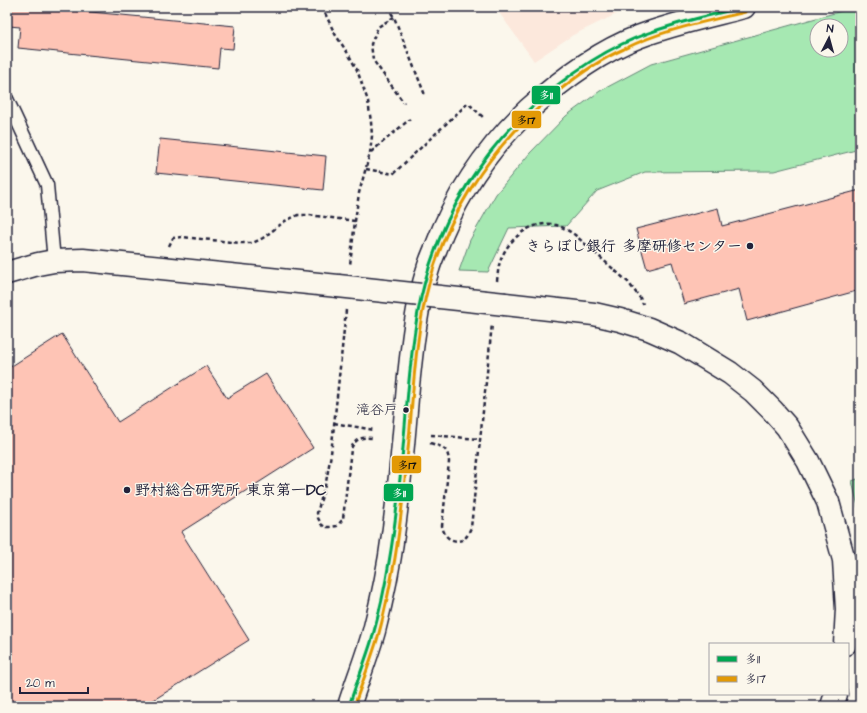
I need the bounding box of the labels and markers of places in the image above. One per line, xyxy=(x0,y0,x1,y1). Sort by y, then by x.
place label: きらぼし銀行 多摩研修センター xyxy=(526,236,742,257)
marker: きらぼし銀行 多摩研修センター xyxy=(745,241,755,251)
place label: 滝谷戸 xyxy=(356,400,398,420)
marker: 滝谷戸 xyxy=(401,405,411,415)
place label: 野村総合研究所 東京第一DC xyxy=(135,480,327,501)
marker: 野村総合研究所 東京第一DC xyxy=(122,485,132,495)

